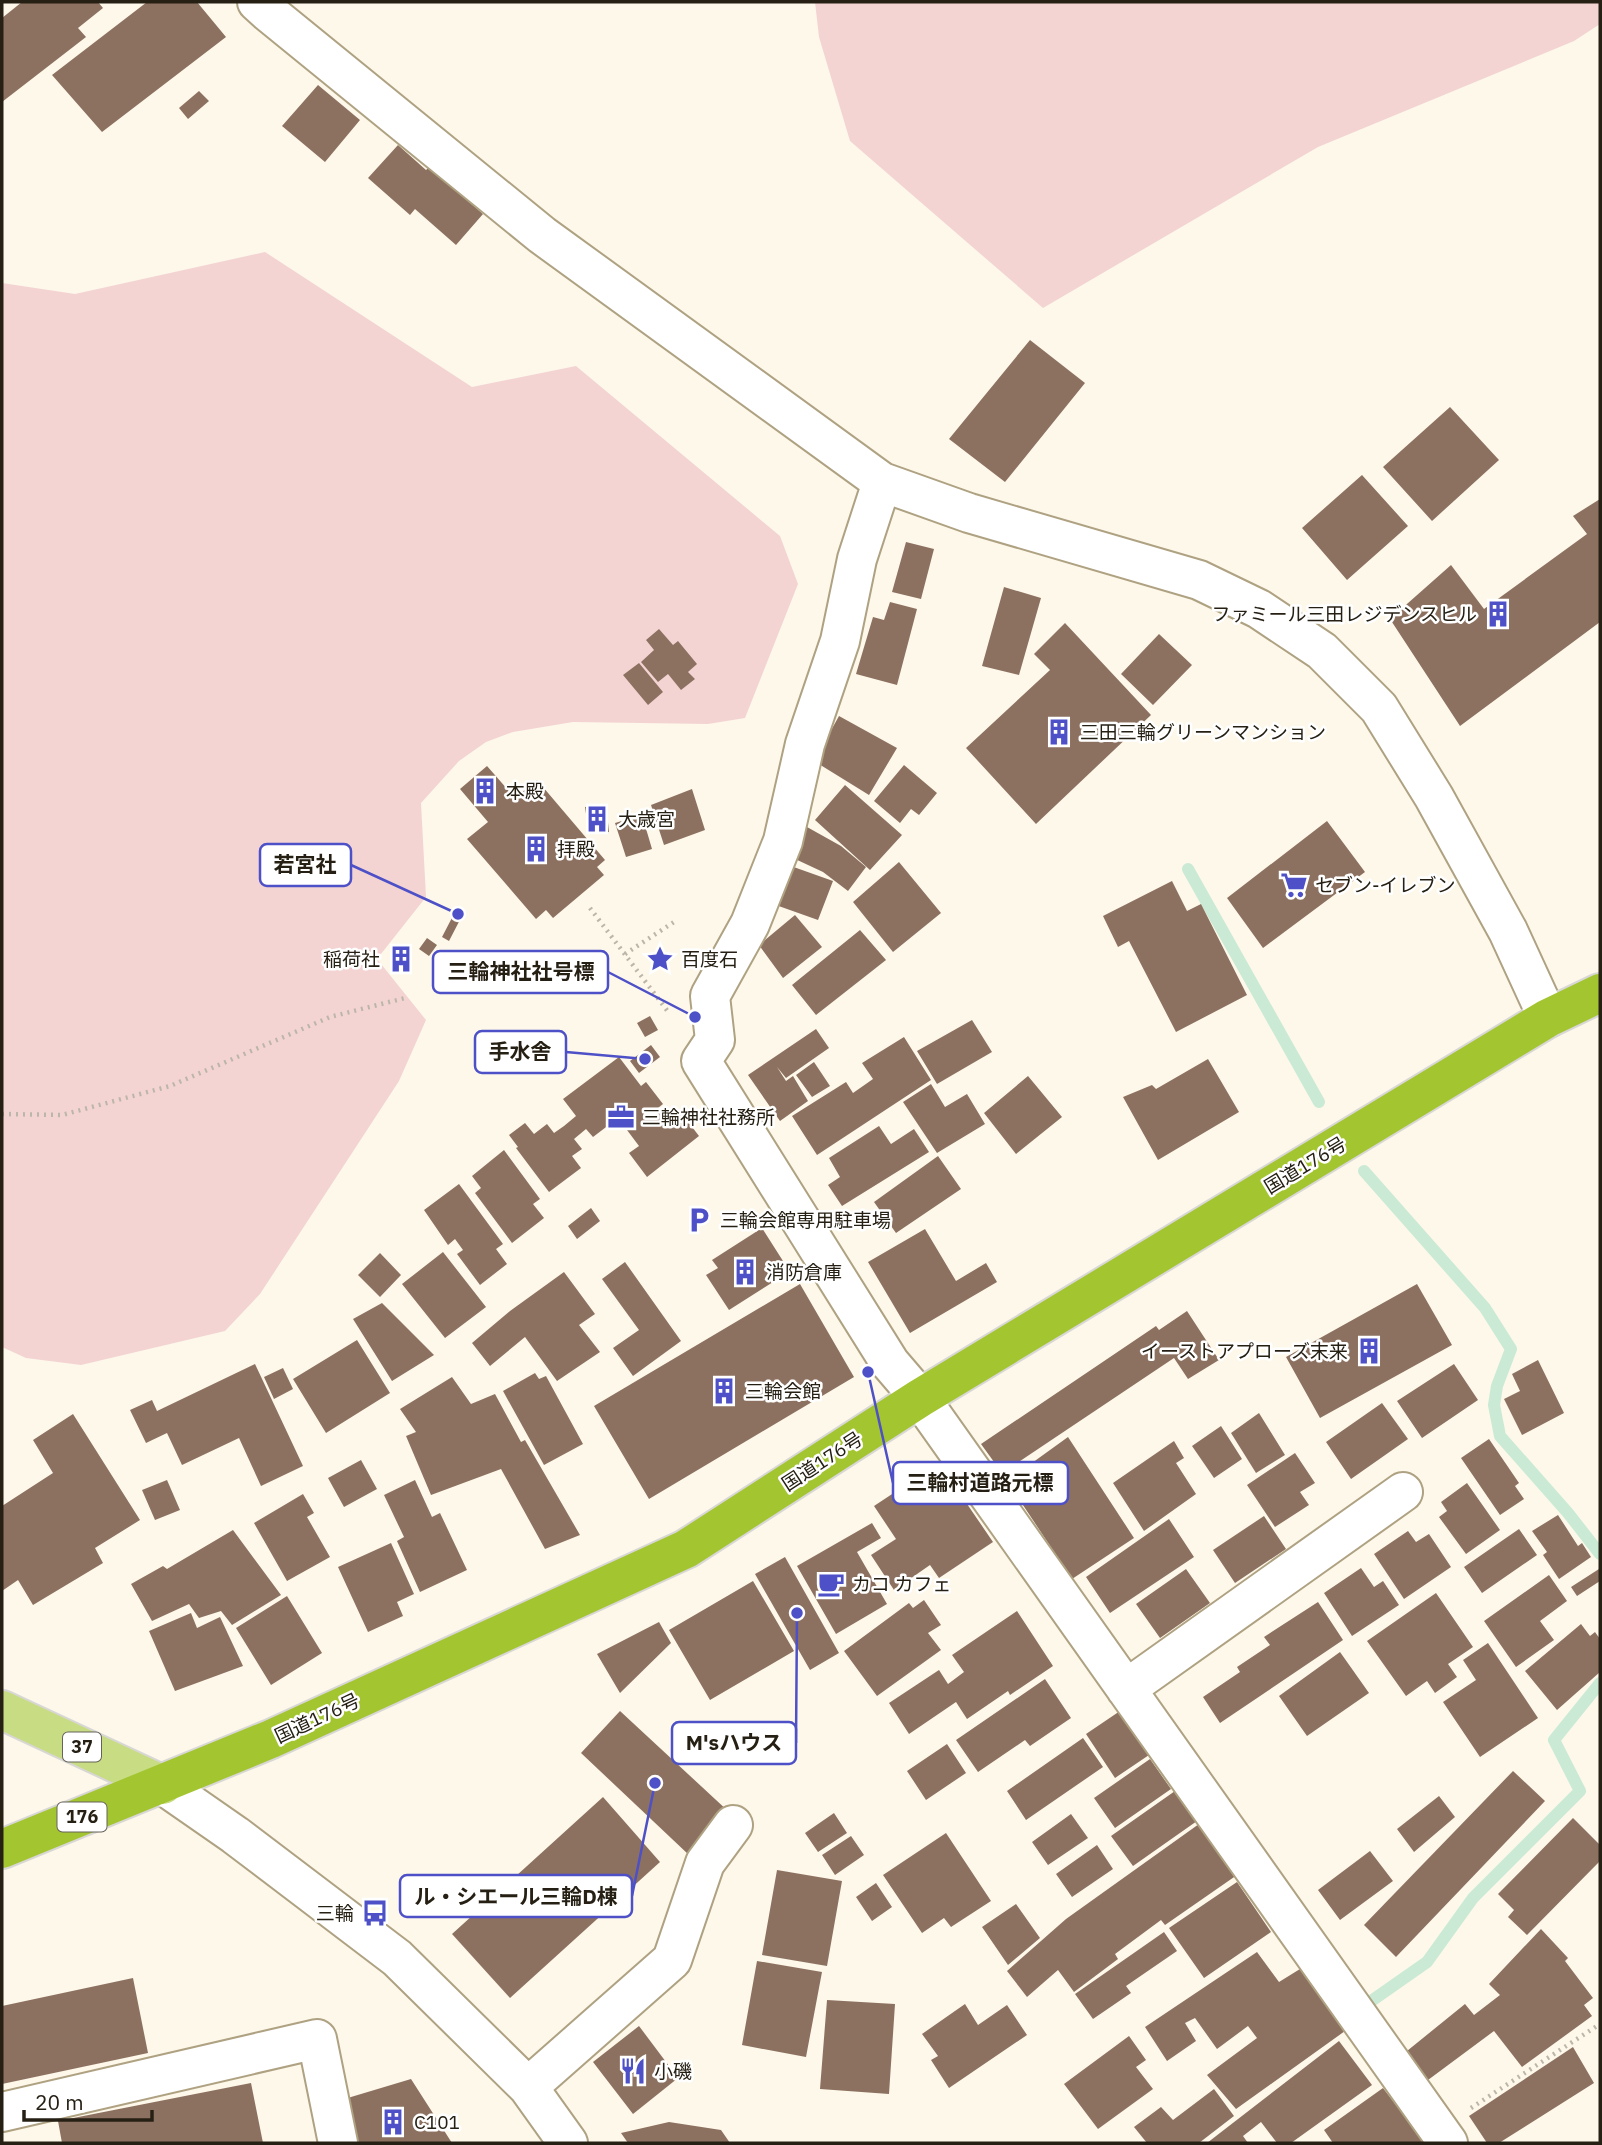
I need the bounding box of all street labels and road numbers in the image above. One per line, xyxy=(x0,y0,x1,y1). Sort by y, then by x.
street label: 国道176号 xyxy=(1260,1131,1350,1199)
street label: 国道176号 xyxy=(777,1426,867,1496)
street label: 国道176号 xyxy=(271,1688,363,1748)
road number: 37 xyxy=(63,1732,101,1762)
road number: 176 xyxy=(57,1802,106,1831)

